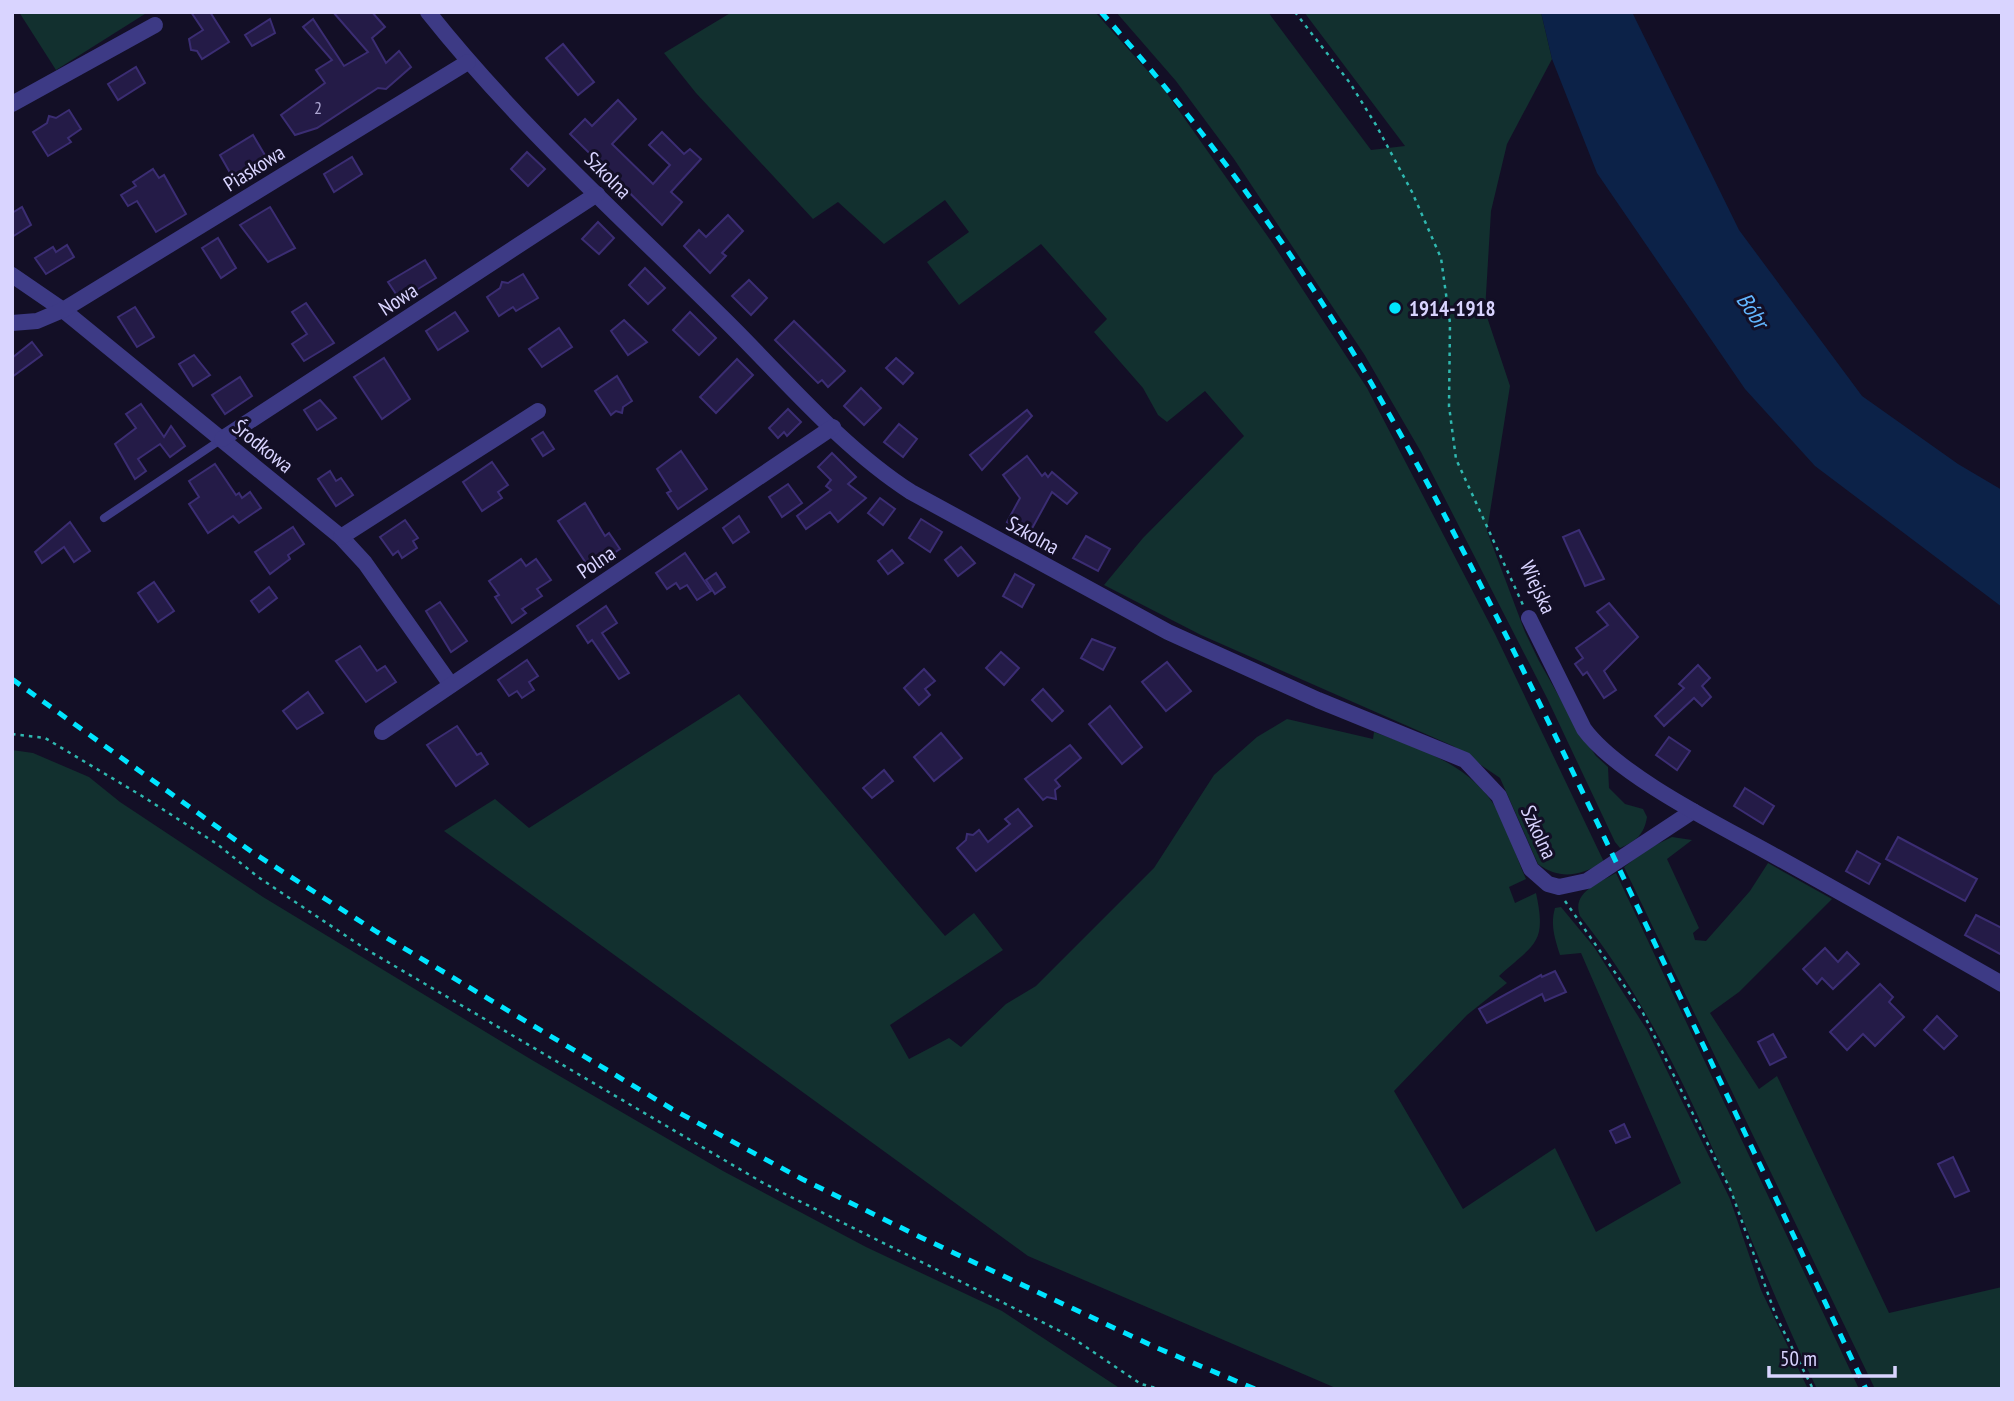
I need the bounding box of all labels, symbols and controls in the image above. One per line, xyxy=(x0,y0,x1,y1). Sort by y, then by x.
house number: 2 xyxy=(314,96,322,119)
street label: Piaskowa xyxy=(218,139,290,197)
street label: Szkolna xyxy=(579,146,637,204)
street label: Nowa xyxy=(373,277,423,321)
water label: Bóbr xyxy=(1731,287,1777,337)
place label: 1914-1918 xyxy=(1409,295,1496,322)
marker: 1914-1918 xyxy=(1387,300,1403,316)
street label: Środkowa xyxy=(227,413,299,479)
street label: Szkolna xyxy=(1002,510,1064,560)
street label: Polna xyxy=(572,539,620,585)
street label: Wiejska xyxy=(1514,556,1562,618)
street label: Szkolna xyxy=(1515,801,1563,863)
scale bar xyxy=(1769,1334,1895,1378)
text: 50 m xyxy=(1780,1345,1817,1372)

